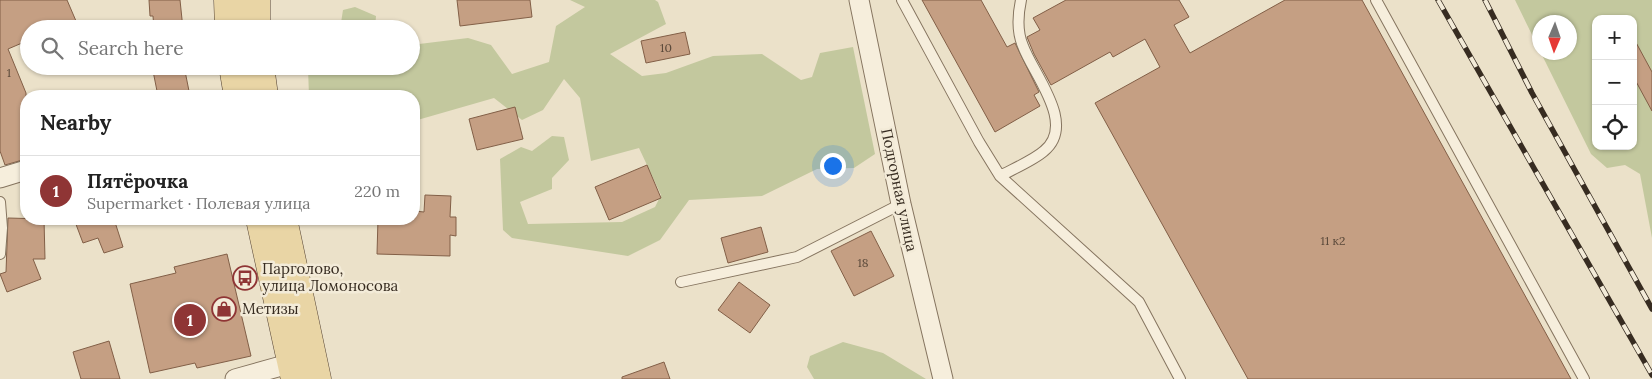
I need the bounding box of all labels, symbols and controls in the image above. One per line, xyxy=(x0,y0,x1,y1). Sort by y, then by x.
north arrow xyxy=(1532,15,1577,60)
map controls xyxy=(1592,15,1637,150)
button: + xyxy=(1592,15,1637,60)
search box xyxy=(20,20,420,75)
icon: search xyxy=(38,34,66,62)
text: Search here xyxy=(78,36,184,60)
house number: 10 xyxy=(660,40,672,55)
button: − xyxy=(1592,60,1637,105)
house number: 1 xyxy=(7,65,11,80)
button: locate xyxy=(1592,105,1637,150)
text: Nearby xyxy=(40,109,111,136)
street label: Подгорная улица xyxy=(877,127,922,253)
your location xyxy=(820,153,846,179)
text: Пятёрочка xyxy=(87,169,188,193)
text: 1 xyxy=(53,181,59,201)
text: 220 m xyxy=(354,181,400,201)
text: Supermarket · Полевая улица xyxy=(87,193,311,213)
house number: 11 к2 xyxy=(1321,233,1345,248)
house number: 18 xyxy=(857,255,869,270)
place label: Парголово, улица Ломоносова xyxy=(262,259,398,295)
bus stop icon: Парголово, улица Ломоносова xyxy=(232,265,258,291)
shop icon: Метизы xyxy=(211,296,237,322)
place label: Метизы xyxy=(242,299,299,318)
pin: 1 xyxy=(174,301,206,339)

